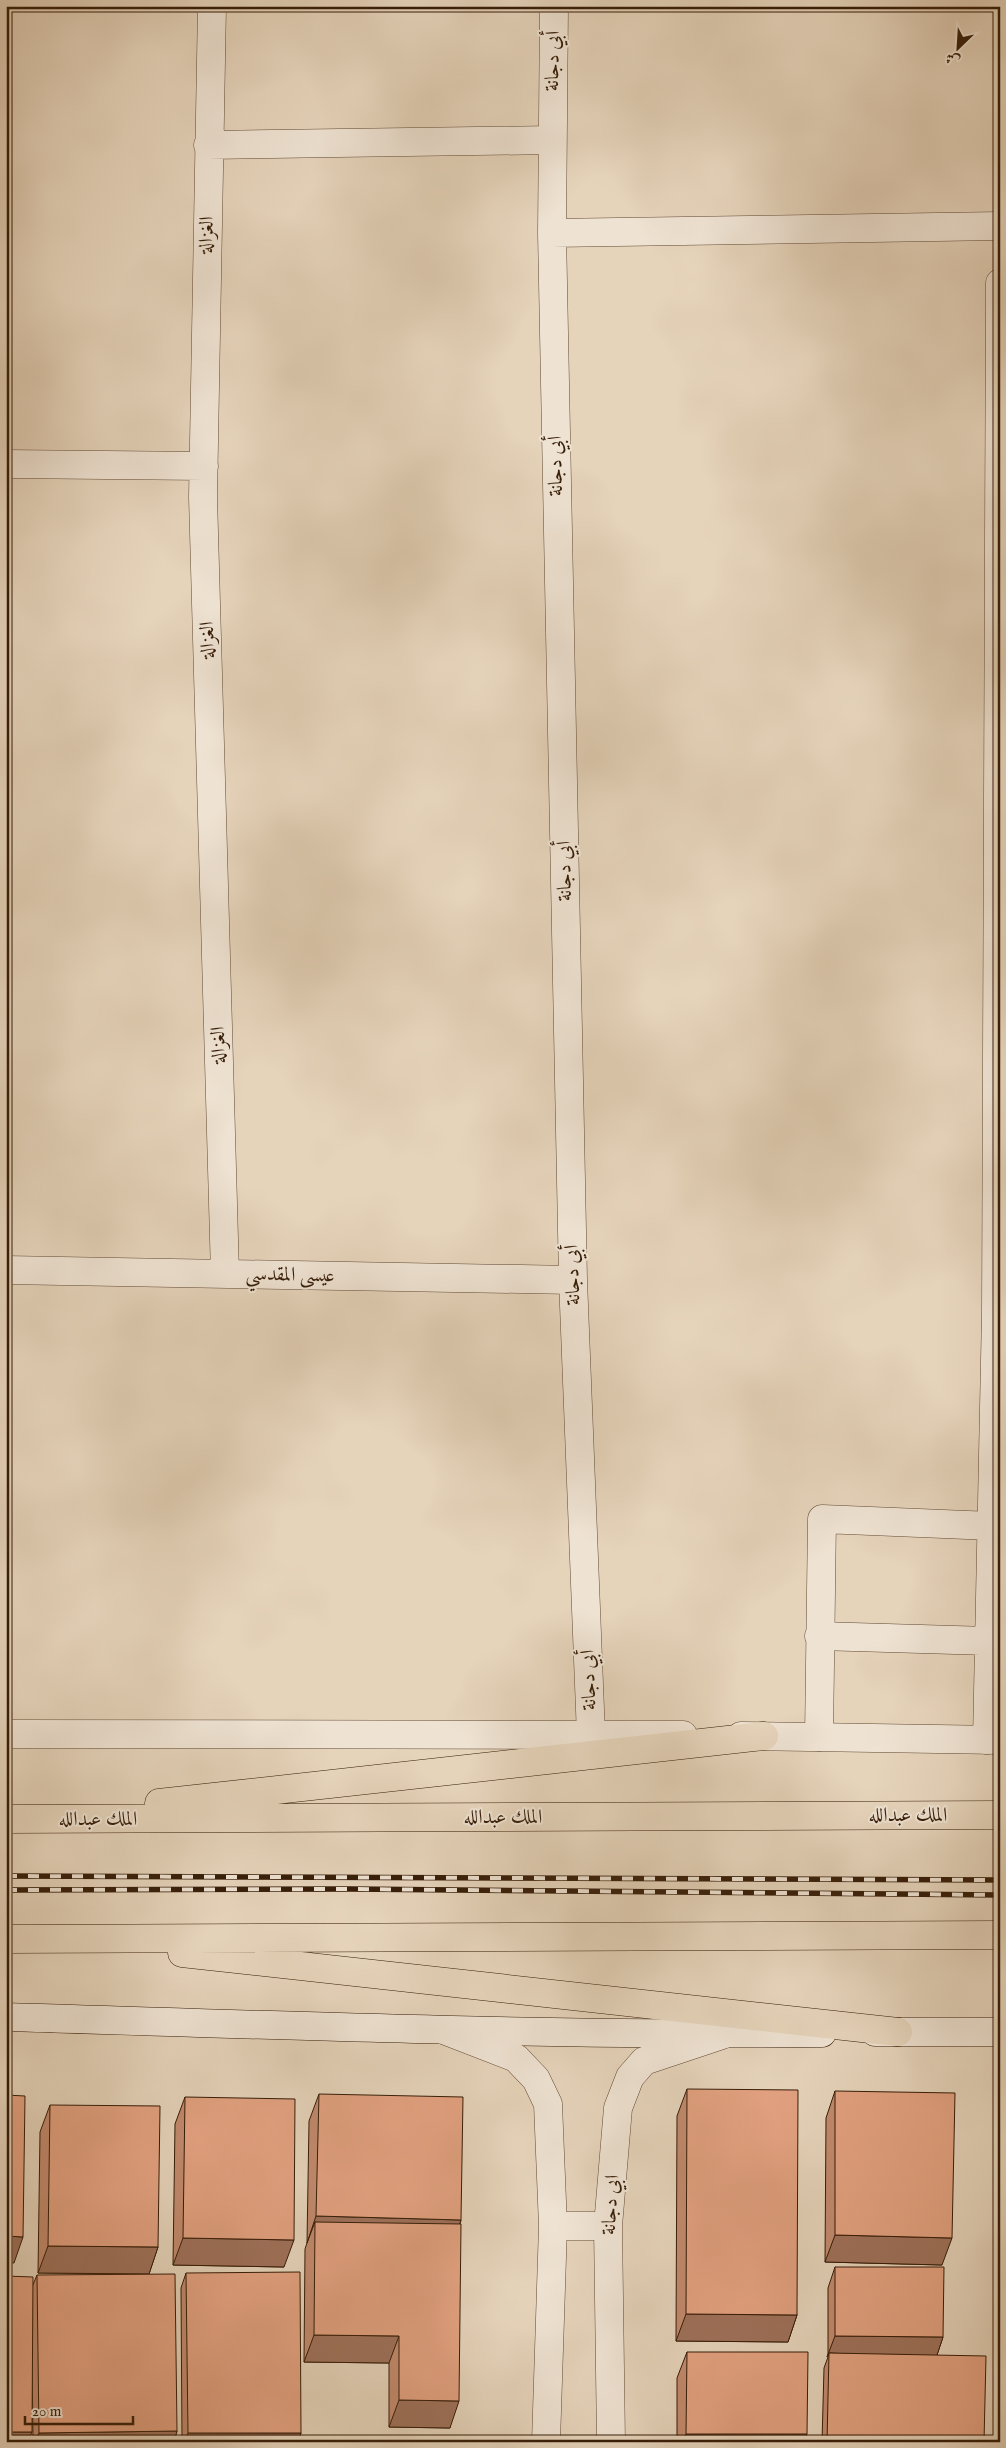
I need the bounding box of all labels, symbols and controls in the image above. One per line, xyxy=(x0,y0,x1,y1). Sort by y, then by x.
north arrow xyxy=(934,22,984,72)
street label: أبي دجانة xyxy=(537,30,568,92)
text: ش xyxy=(943,48,963,70)
street label: الغزالة xyxy=(194,216,220,255)
street label: أبي دجانة xyxy=(540,435,571,497)
street label: الغزالة xyxy=(195,621,221,660)
street label: أبي دجانة xyxy=(549,840,580,902)
street label: الغزالة xyxy=(206,1026,232,1065)
street label: أبي دجانة xyxy=(556,1244,589,1306)
street label: عيسى المقدسي xyxy=(245,1262,335,1293)
street label: أبي دجانة xyxy=(572,1649,605,1711)
street label: الملك عبدالله xyxy=(869,1803,947,1828)
street label: الملك عبدالله xyxy=(464,1805,542,1830)
street label: الملك عبدالله xyxy=(59,1807,137,1832)
street label: ابي دجانة xyxy=(596,2174,628,2236)
scale bar xyxy=(25,2393,132,2425)
text: 20 m xyxy=(32,2402,62,2421)

